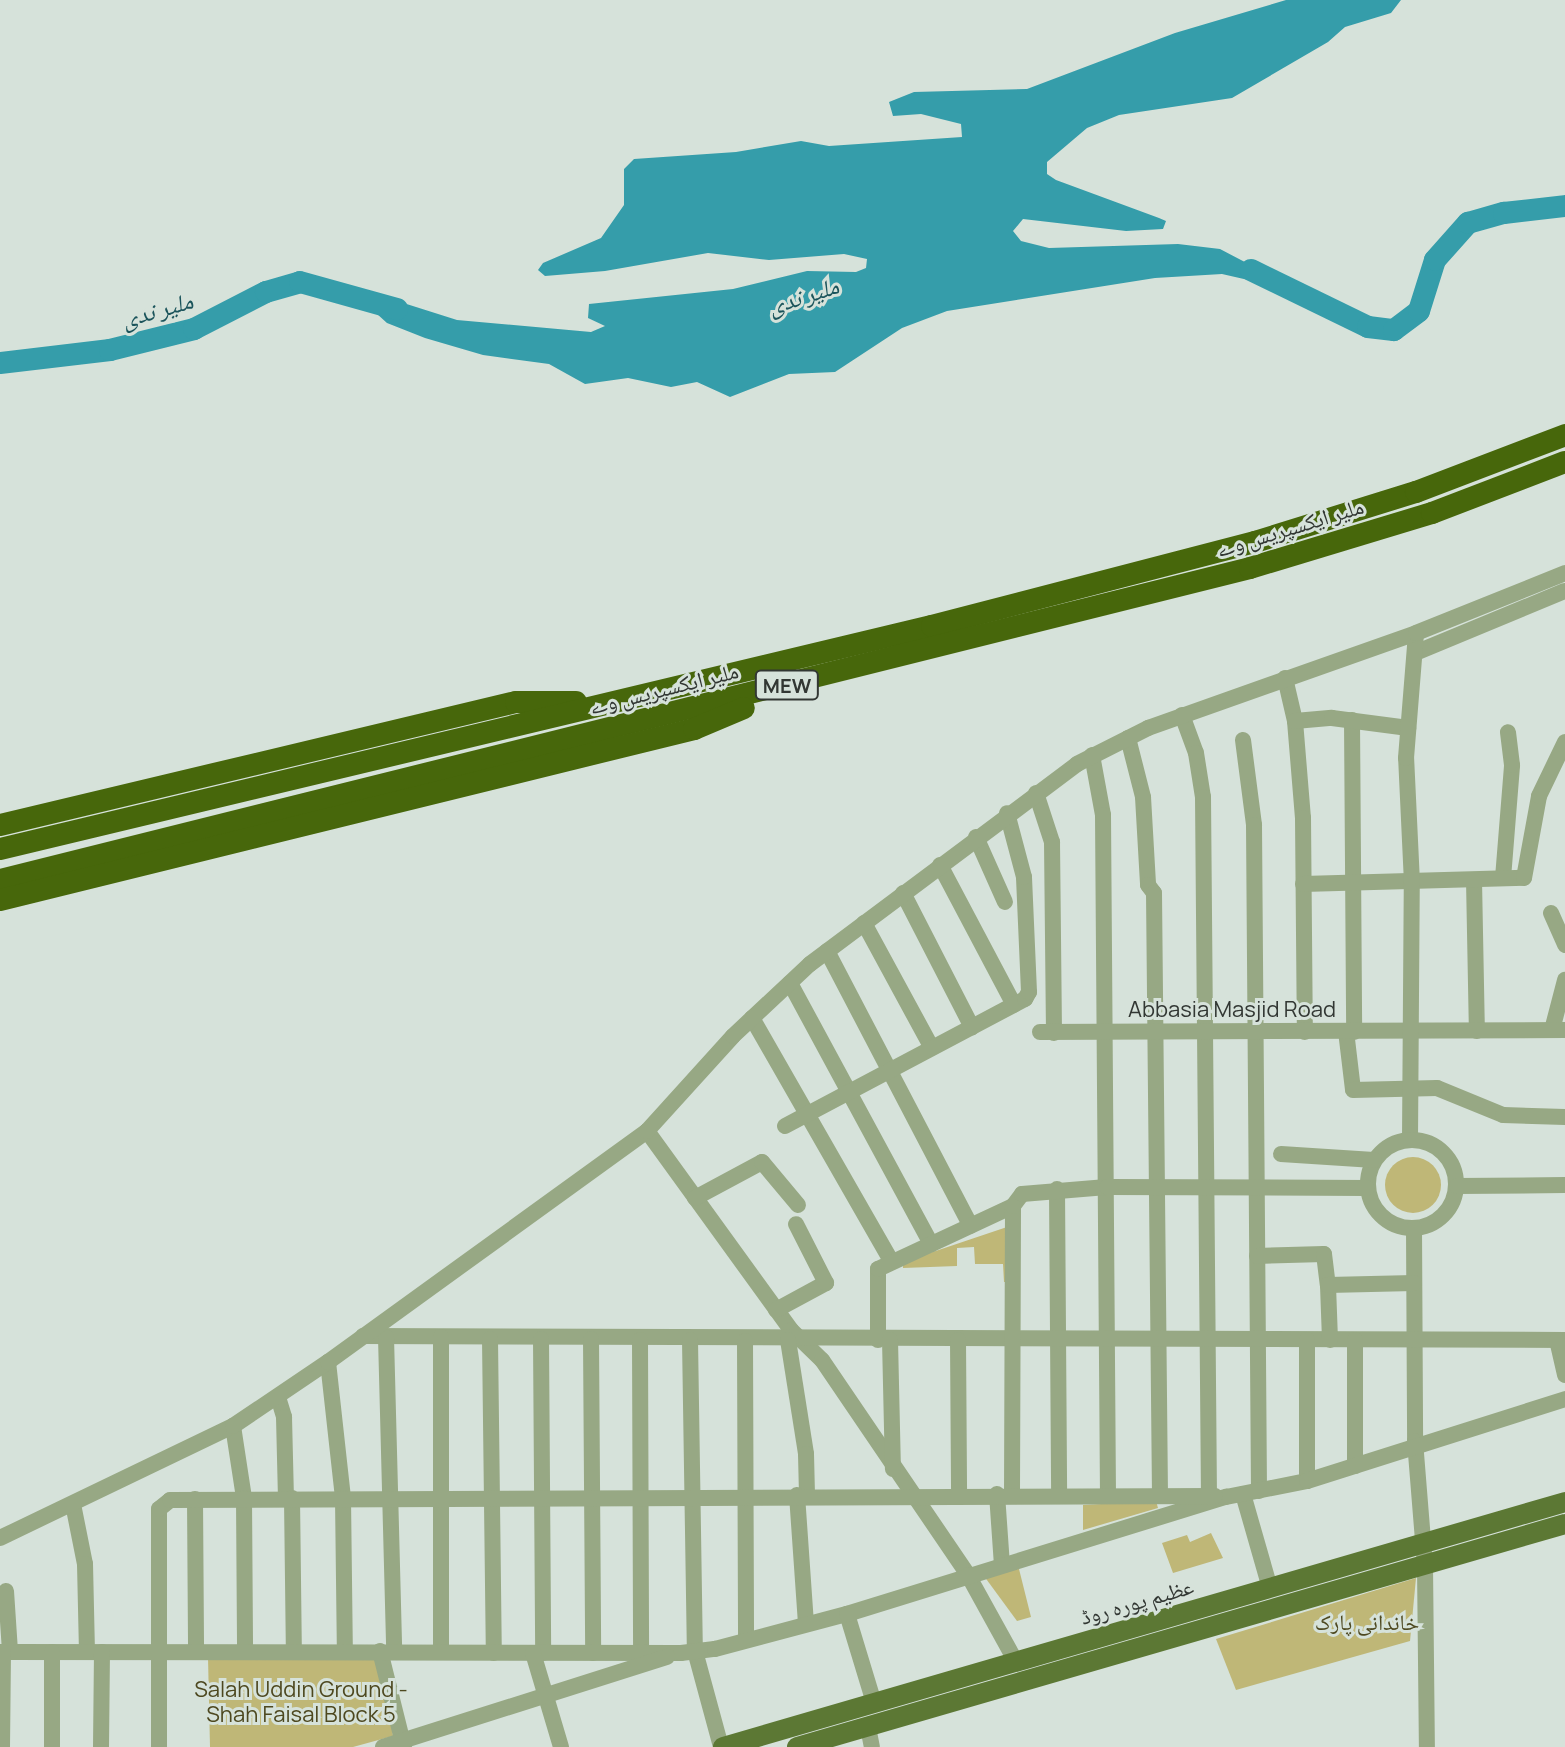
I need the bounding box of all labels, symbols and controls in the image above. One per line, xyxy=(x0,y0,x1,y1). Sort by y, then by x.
water label: ملیر ندی xyxy=(764,270,842,320)
water label: ملیر ندی xyxy=(118,285,196,333)
street label: ملیر ایکسپریس وے xyxy=(1213,493,1367,563)
street label: ملیر ایکسپریس وے xyxy=(587,658,741,720)
road number: MEW xyxy=(753,669,821,701)
street label: Abbasia Masjid Road xyxy=(1128,997,1336,1023)
street label: عظیم پورہ روڈ xyxy=(1077,1573,1197,1631)
park label: خاندانی پارک xyxy=(1315,1610,1419,1636)
park label: Salah Uddin Ground - Shah Faisal Block 5 xyxy=(194,1676,408,1728)

